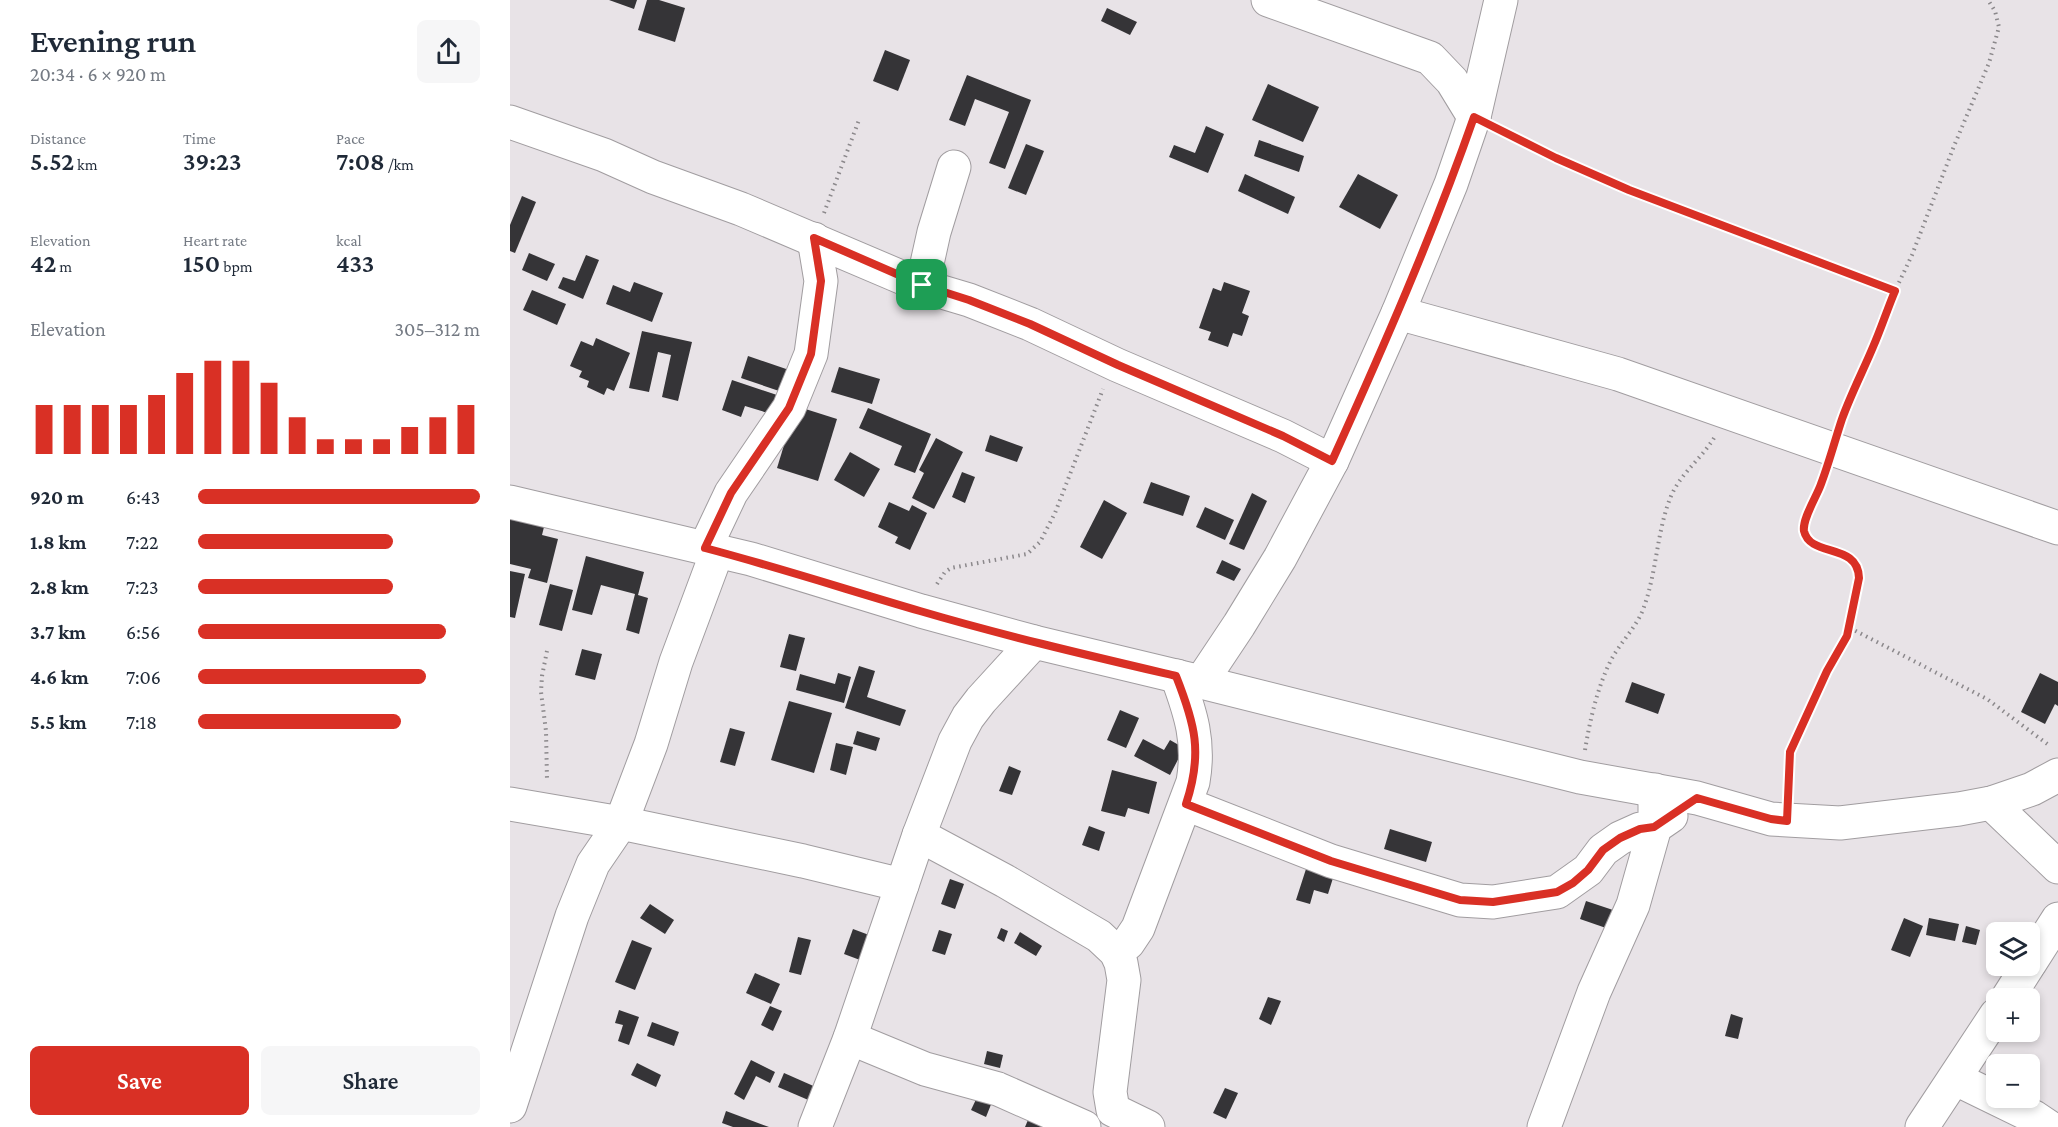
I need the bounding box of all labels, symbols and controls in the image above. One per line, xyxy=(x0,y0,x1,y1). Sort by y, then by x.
button: share xyxy=(417,20,480,83)
text: Evening run xyxy=(30,22,196,59)
text: 20:34 · 6 × 920 m xyxy=(30,63,166,85)
text: Distance xyxy=(30,130,86,147)
text: Time xyxy=(183,130,216,147)
text: Pace xyxy=(336,130,365,147)
text: 5.52 xyxy=(30,147,74,176)
text: 39:23 xyxy=(183,147,242,176)
text: 7:08 xyxy=(336,147,385,176)
text: km xyxy=(74,156,98,173)
text: /km xyxy=(385,156,414,173)
text: Elevation xyxy=(30,232,91,249)
text: Heart rate xyxy=(183,232,247,249)
text: kcal xyxy=(336,232,362,249)
text: 42 xyxy=(30,249,56,278)
text: 150 xyxy=(183,249,220,278)
text: 433 xyxy=(336,249,374,278)
text: m xyxy=(56,258,72,275)
text: bpm xyxy=(220,258,253,275)
pin xyxy=(896,259,947,310)
icon: arrive xyxy=(905,268,938,301)
text: Elevation xyxy=(30,318,106,340)
text: 305–312 m xyxy=(395,318,480,340)
text: 920 m xyxy=(30,486,84,508)
text: 6:43 xyxy=(126,486,160,508)
text: 1.8 km xyxy=(30,531,86,553)
text: 7:22 xyxy=(126,531,158,553)
text: 2.8 km xyxy=(30,576,89,598)
text: 7:23 xyxy=(126,576,159,598)
text: 3.7 km xyxy=(30,621,86,643)
text: 6:56 xyxy=(126,621,160,643)
text: 4.6 km xyxy=(30,666,89,688)
text: 7:06 xyxy=(126,666,161,688)
text: 5.5 km xyxy=(30,711,87,733)
text: 7:18 xyxy=(126,711,157,733)
map controls xyxy=(1986,922,2040,1108)
button: layers xyxy=(1986,922,2040,976)
button: + xyxy=(1986,988,2040,1042)
button: Save xyxy=(30,1046,249,1115)
button: Share xyxy=(261,1046,480,1115)
button: − xyxy=(1986,1054,2040,1108)

